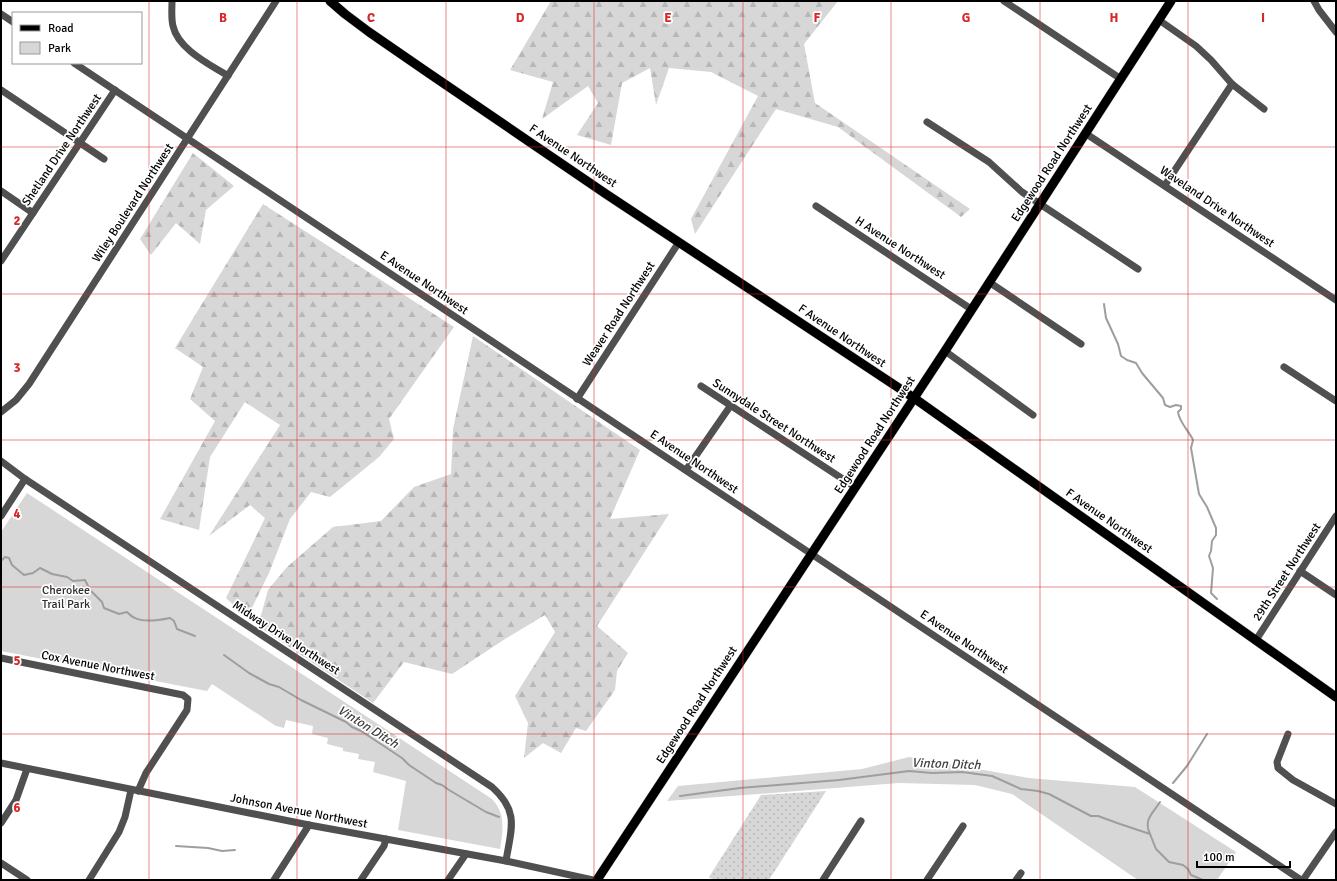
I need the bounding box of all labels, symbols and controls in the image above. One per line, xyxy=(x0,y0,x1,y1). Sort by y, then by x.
text: B xyxy=(219,10,227,26)
text: C xyxy=(367,10,375,26)
text: D xyxy=(516,10,525,26)
text: E xyxy=(664,10,672,26)
text: F xyxy=(814,10,821,26)
text: G xyxy=(962,10,970,26)
text: H xyxy=(1110,10,1118,26)
text: I xyxy=(1261,10,1265,26)
legend xyxy=(12,12,142,64)
text: Road xyxy=(48,21,74,36)
text: Park xyxy=(48,41,71,56)
street label: Shetland Drive Northwest xyxy=(19,91,105,209)
street label: Edgewood Road Northwest xyxy=(1008,101,1096,225)
street label: F Avenue Northwest xyxy=(526,121,620,191)
street label: Wiley Boulevard Northwest xyxy=(89,141,177,265)
street label: Waveland Drive Northwest xyxy=(1157,163,1277,251)
text: 2 xyxy=(13,213,21,229)
street label: H Avenue Northwest xyxy=(852,213,948,283)
street label: E Avenue Northwest xyxy=(377,248,471,318)
street label: Weaver Road Northwest xyxy=(580,259,658,369)
street label: F Avenue Northwest xyxy=(795,301,889,371)
text: 3 xyxy=(13,360,21,376)
street label: Edgewood Road Northwest xyxy=(831,373,919,497)
street label: Sunnydale Street Northwest xyxy=(710,376,838,466)
street label: E Avenue Northwest xyxy=(647,427,741,497)
street label: F Avenue Northwest xyxy=(1063,485,1155,557)
text: 4 xyxy=(13,506,21,522)
street label: 29th Street Northwest xyxy=(1250,520,1324,624)
park label: Cherokee Trail Park xyxy=(42,583,90,612)
street label: Midway Drive Northwest xyxy=(229,598,343,678)
street label: E Avenue Northwest xyxy=(917,607,1011,677)
street label: Edgewood Road Northwest xyxy=(653,643,741,767)
street label: Cox Avenue Northwest xyxy=(40,648,156,684)
text: 5 xyxy=(13,653,21,669)
water label: Vinton Ditch xyxy=(335,702,402,752)
water label: Vinton Ditch xyxy=(911,755,982,773)
street label: Johnson Avenue Northwest xyxy=(229,790,369,832)
text: 6 xyxy=(13,800,21,816)
scale bar xyxy=(1197,843,1290,869)
text: 100 m xyxy=(1203,850,1235,865)

